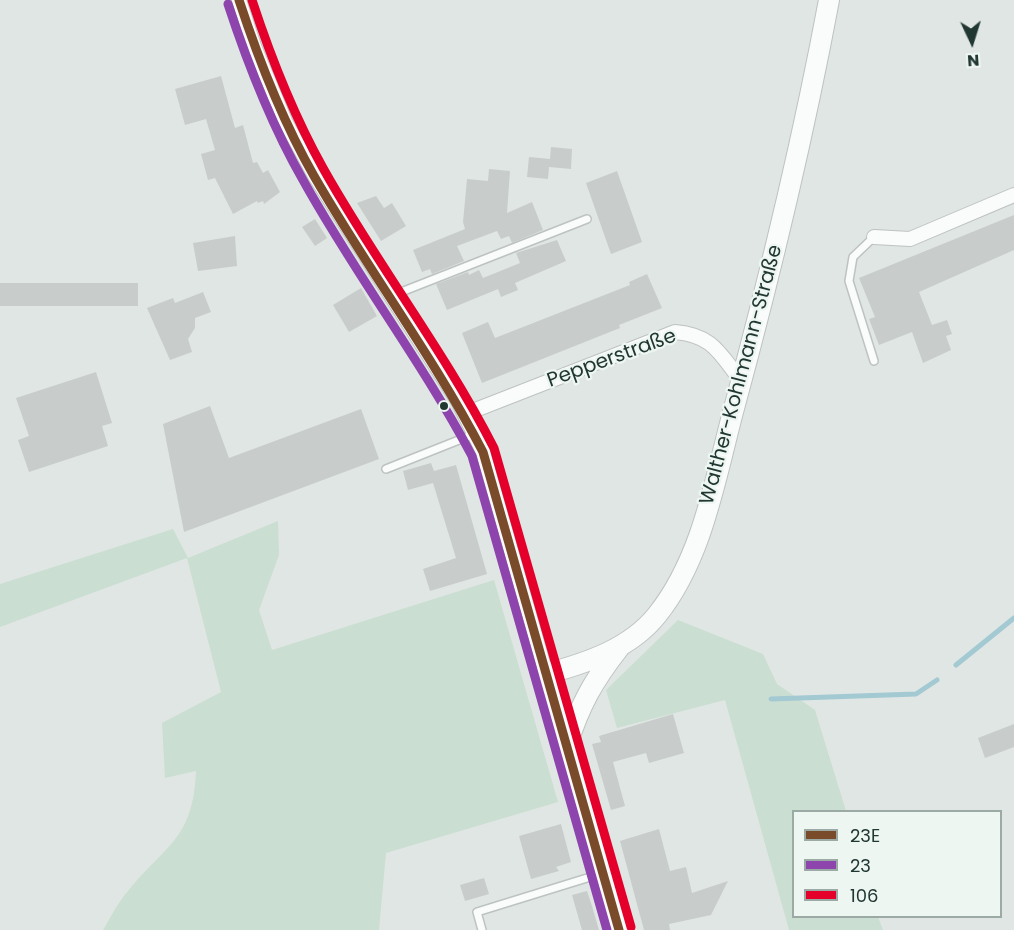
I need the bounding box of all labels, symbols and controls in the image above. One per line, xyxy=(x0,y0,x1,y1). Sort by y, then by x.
north arrow xyxy=(942,12,1002,72)
text: N xyxy=(966,49,980,72)
street label: Walther-Kohlmann-Straße xyxy=(696,242,788,508)
street label: Pepperstraße xyxy=(544,325,680,393)
unlabelled marker xyxy=(438,400,450,412)
legend xyxy=(792,810,1002,918)
text: 23E xyxy=(850,823,880,848)
text: 23 xyxy=(850,853,871,878)
text: 106 xyxy=(850,883,879,908)

